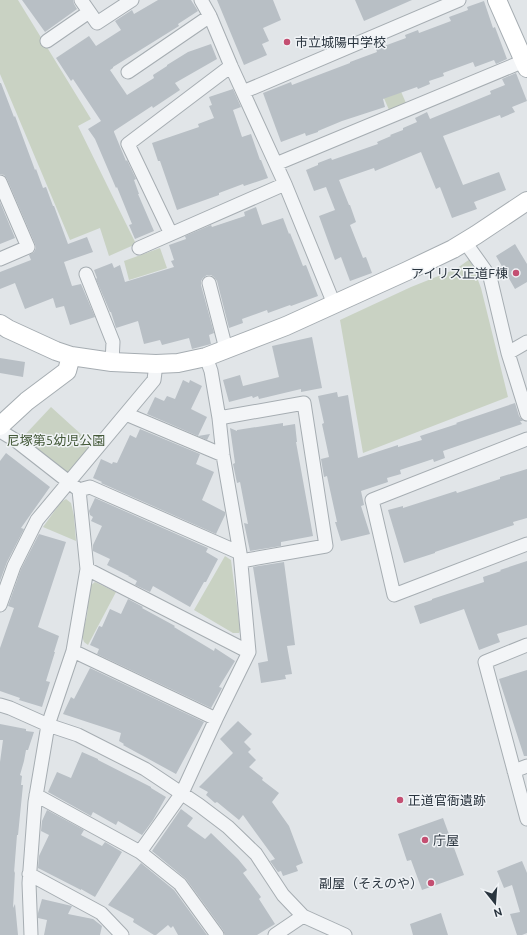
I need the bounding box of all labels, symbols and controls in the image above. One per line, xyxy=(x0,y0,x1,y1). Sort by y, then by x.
place label: 市立城陽中学校 xyxy=(295,35,386,49)
marker: 市立城陽中学校 xyxy=(282,37,292,47)
place label: アイリス正道F棟 xyxy=(411,266,508,280)
marker: アイリス正道F棟 xyxy=(511,268,521,278)
park label: 尼塚第5幼児公園 xyxy=(7,433,105,447)
place label: 正道官衙遺跡 xyxy=(408,793,486,807)
marker: 正道官衙遺跡 xyxy=(395,795,405,805)
place label: 庁屋 xyxy=(433,833,459,847)
marker: 庁屋 xyxy=(420,835,430,845)
place label: 副屋（そえのや） xyxy=(319,876,423,890)
marker: 副屋（そえのや） xyxy=(426,878,436,888)
north arrow xyxy=(475,883,515,923)
text: N xyxy=(492,906,504,920)

